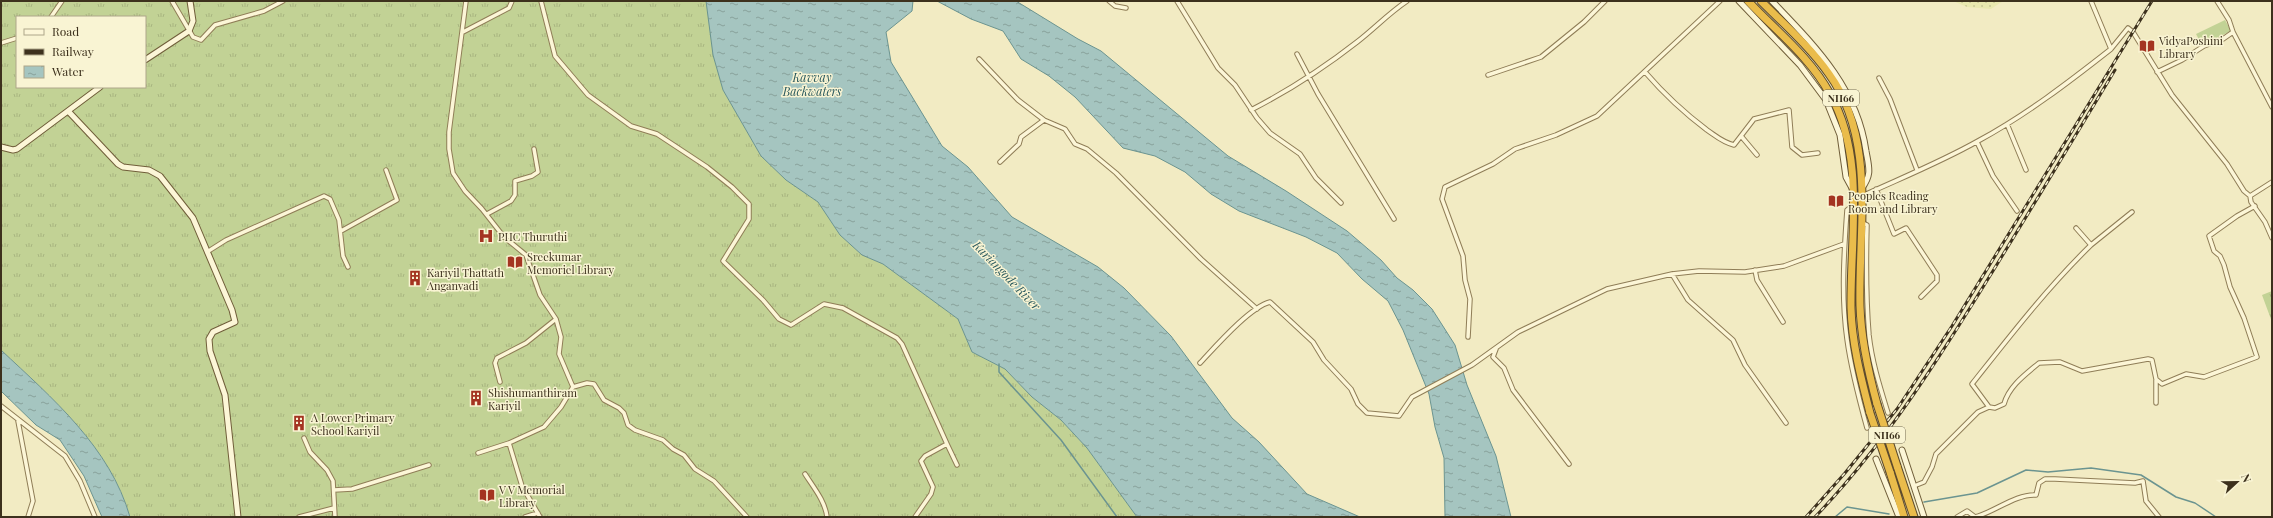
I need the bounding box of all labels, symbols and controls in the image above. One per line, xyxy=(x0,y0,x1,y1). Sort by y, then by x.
legend xyxy=(16,16,146,88)
text: Road xyxy=(52,23,79,39)
place label: VidyaPoshini Library xyxy=(2158,33,2223,61)
library icon: VidyaPoshini Library xyxy=(2138,37,2156,55)
text: Railway xyxy=(52,43,94,59)
text: Water xyxy=(51,63,85,79)
water label: Kavvay Backwaters xyxy=(782,69,842,99)
road number: NH66 xyxy=(1823,90,1859,106)
place label: Peoples Reading Room and Library xyxy=(1848,188,1938,216)
library icon: Peoples Reading Room and Library xyxy=(1827,192,1845,210)
hospital icon: PHC Thuruthi xyxy=(477,227,495,245)
place label: PHC Thuruthi xyxy=(498,229,567,244)
water label: Kariangode River xyxy=(969,236,1045,314)
place label: Sreekumar Memoriel Library xyxy=(527,249,614,277)
library icon: Sreekumar Memoriel Library xyxy=(506,253,524,271)
place label: Kariyil Thattath Anganvadi xyxy=(426,265,505,293)
building icon: Kariyil Thattath Anganvadi xyxy=(406,269,424,287)
place label: Shishumanthiram Kariyil xyxy=(488,385,577,413)
building icon: Shishumanthiram Kariyil xyxy=(467,389,485,407)
place label: A Lower Primary School Kariyil xyxy=(310,410,395,438)
building icon: A Lower Primary School Kariyil xyxy=(290,414,308,432)
road number: NH66 xyxy=(1869,427,1905,443)
north arrow xyxy=(2217,462,2257,502)
text: N xyxy=(2238,472,2255,485)
place label: V V Memorial Library xyxy=(498,482,565,510)
library icon: V V Memorial Library xyxy=(478,486,496,504)

